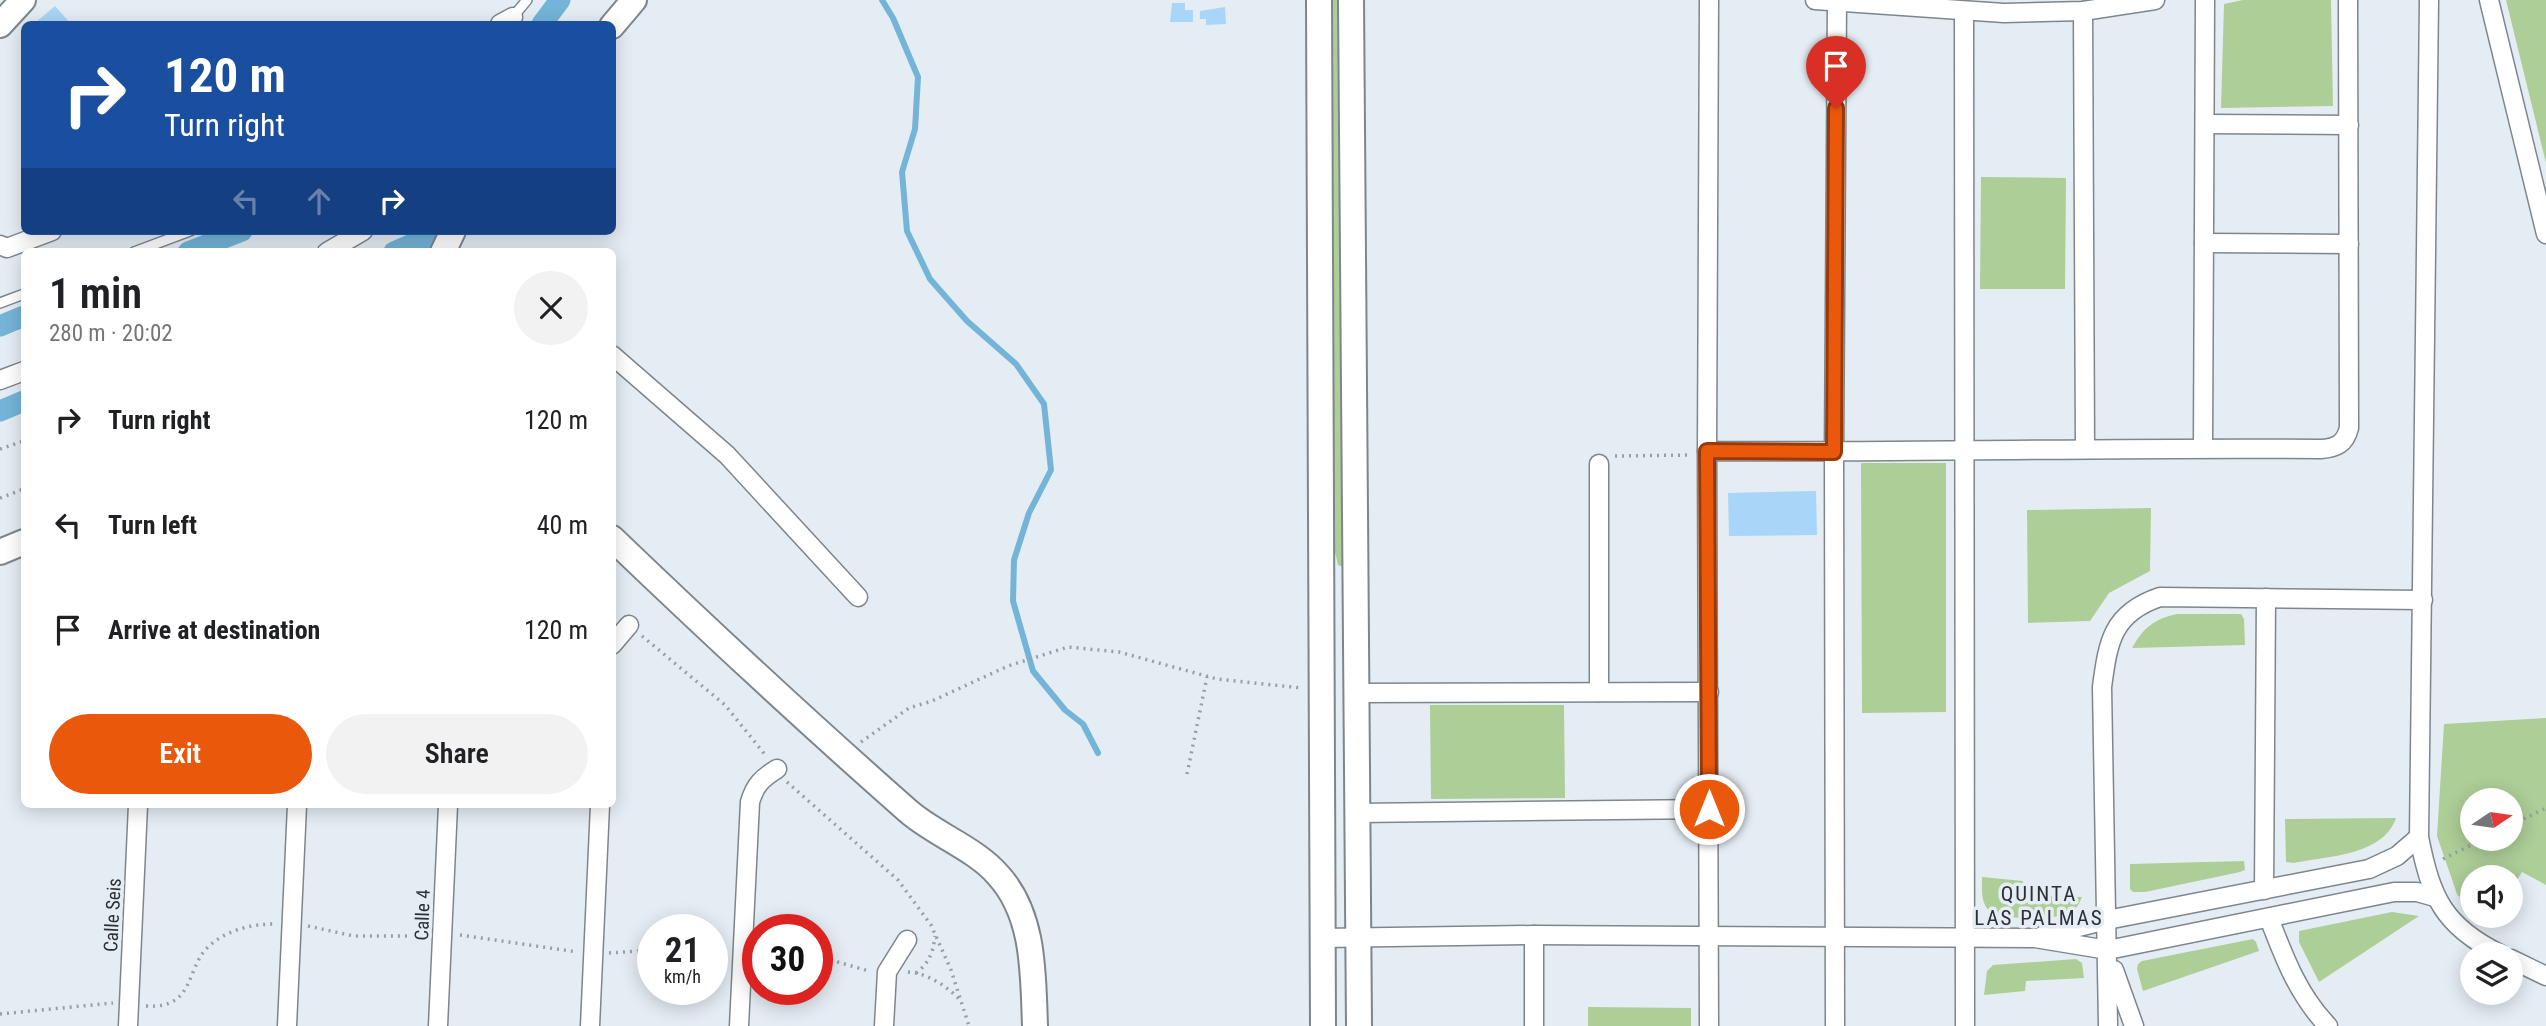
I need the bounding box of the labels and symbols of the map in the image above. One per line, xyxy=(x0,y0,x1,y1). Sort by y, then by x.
pin xyxy=(1806,36,1866,108)
position arrow xyxy=(1672,772,1746,846)
north arrow xyxy=(2460,788,2524,850)
street label: Calle Seis xyxy=(99,878,126,952)
district label: QUINTA LAS PALMAS xyxy=(1974,882,2104,930)
street label: Calle 4 xyxy=(410,889,435,941)
speed limit sign: 30 xyxy=(742,914,833,1005)

